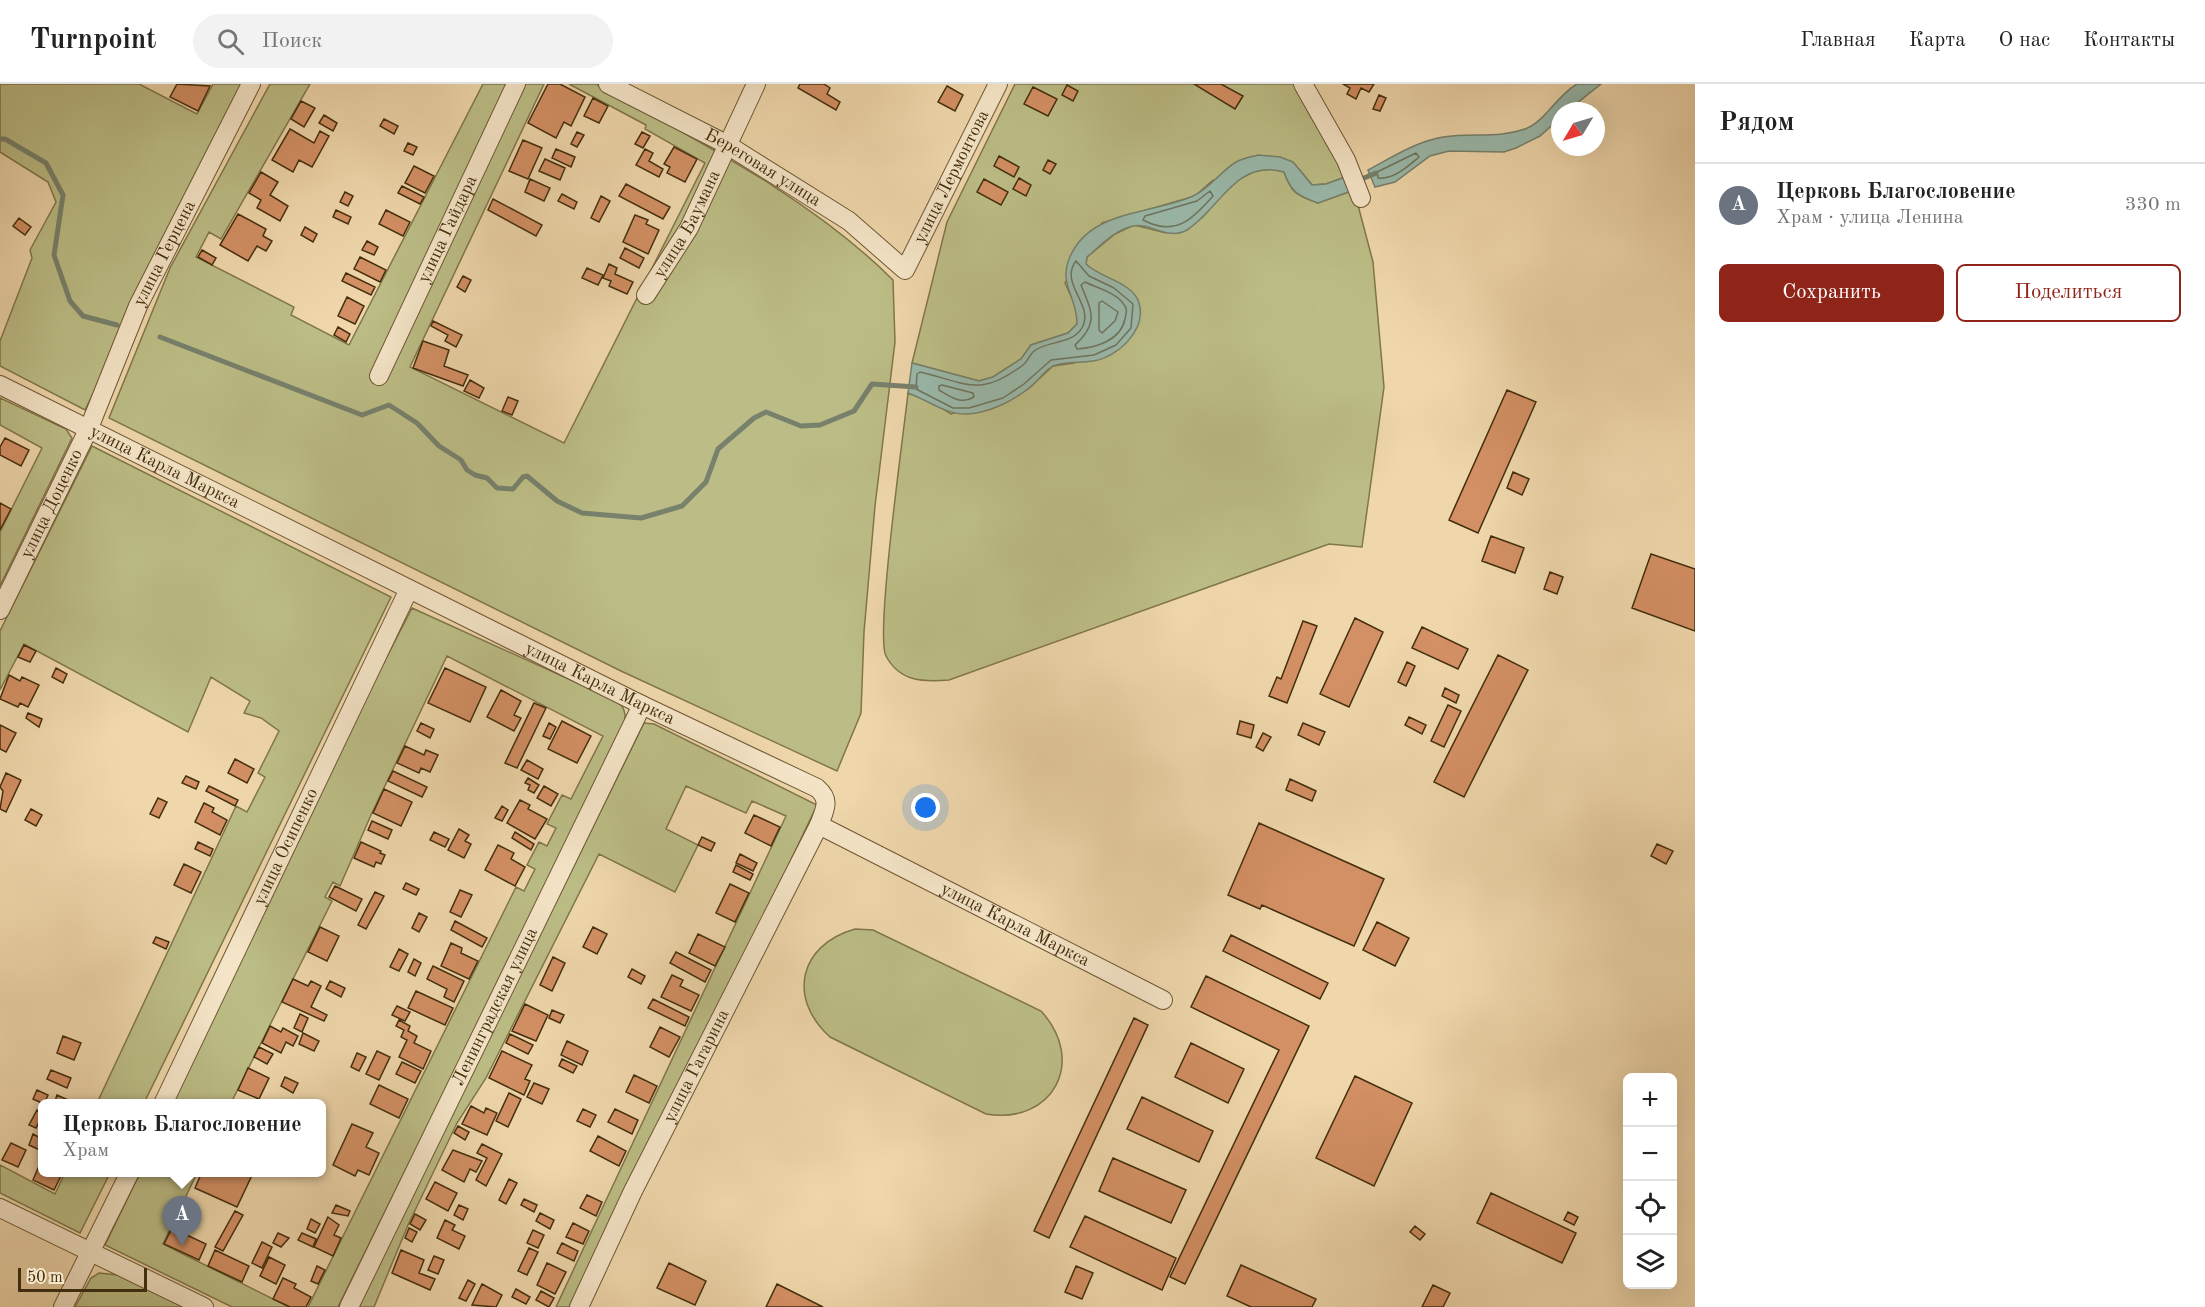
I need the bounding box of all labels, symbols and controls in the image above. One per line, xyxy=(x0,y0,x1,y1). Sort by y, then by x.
search box xyxy=(193,14,613,68)
icon: search xyxy=(214,25,247,58)
text: Turnpoint xyxy=(30,27,157,55)
text: Поиск xyxy=(262,30,322,52)
text: Главная xyxy=(1800,30,1876,51)
text: Карта xyxy=(1909,30,1966,51)
text: О нас xyxy=(1999,30,2050,51)
text: Контакты xyxy=(2083,30,2175,51)
north arrow xyxy=(1551,102,1605,156)
street label: улица Лермонтова xyxy=(911,107,993,247)
text: Рядом xyxy=(1719,110,1794,136)
street label: Береговая улица xyxy=(702,126,824,210)
street label: улица Баумана xyxy=(650,167,724,282)
street label: улица Гайдара xyxy=(415,173,481,286)
text: Церковь Благословение xyxy=(1776,181,2016,203)
text: A xyxy=(1731,195,1746,215)
text: 330 m xyxy=(2125,195,2181,215)
street label: улица Герцена xyxy=(130,198,199,309)
text: Храм · улица Ленина xyxy=(1776,208,1964,228)
button: Сохранить xyxy=(1719,264,1944,322)
button: Поделиться xyxy=(1956,264,2181,322)
street label: улица Карла Маркса xyxy=(87,422,242,512)
street label: улица Доценко xyxy=(18,446,86,562)
street label: улица Карла Маркса xyxy=(522,639,678,728)
street label: улица Осипенко xyxy=(250,785,321,908)
your location xyxy=(911,793,940,822)
street label: улица Карла Маркса xyxy=(938,879,1093,970)
street label: Ленинградская улица xyxy=(449,925,541,1088)
street label: улица Гагарина xyxy=(660,1006,733,1126)
map controls xyxy=(1623,1073,1677,1289)
button: + xyxy=(1623,1073,1677,1127)
popup xyxy=(38,1099,326,1177)
text: Церковь Благословение xyxy=(62,1114,302,1136)
button: − xyxy=(1623,1127,1677,1181)
text: Храм xyxy=(62,1141,109,1161)
button: locate xyxy=(1623,1181,1677,1235)
pin: A xyxy=(162,1196,201,1246)
button: layers xyxy=(1623,1235,1677,1289)
scale bar xyxy=(18,1265,147,1292)
text: 50 m xyxy=(27,1270,63,1286)

